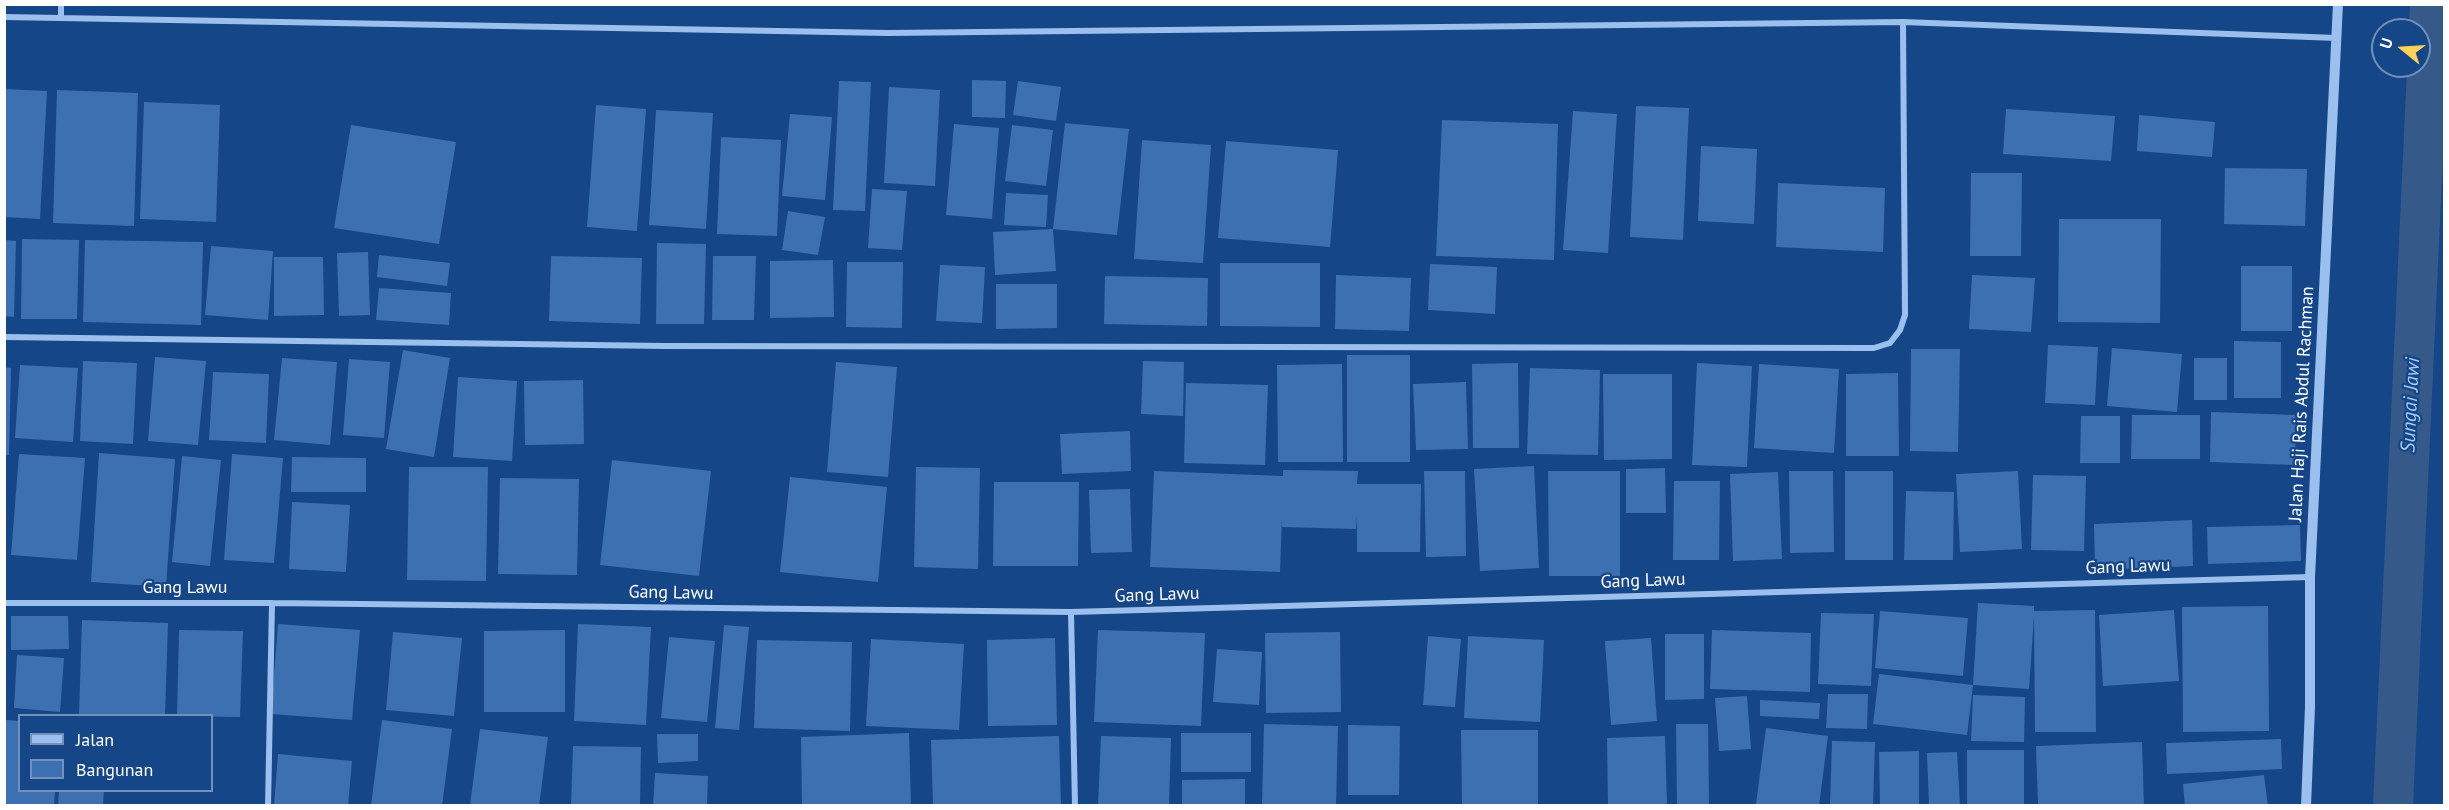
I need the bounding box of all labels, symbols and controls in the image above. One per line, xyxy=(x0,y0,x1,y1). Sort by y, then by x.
north arrow xyxy=(2371,18,2431,78)
text: U xyxy=(2375,35,2397,51)
street label: Jalan Haji Rais Abdul Rachman xyxy=(2285,286,2319,522)
water label: Sungai Jawi xyxy=(2397,357,2425,453)
street label: Gang Lawu xyxy=(2085,555,2171,579)
street label: Gang Lawu xyxy=(1600,569,1686,593)
street label: Gang Lawu xyxy=(142,577,228,599)
street label: Gang Lawu xyxy=(628,581,714,605)
street label: Gang Lawu xyxy=(1114,583,1200,607)
legend xyxy=(18,714,213,792)
text: Jalan xyxy=(76,728,114,751)
text: Bangunan xyxy=(76,758,153,781)

